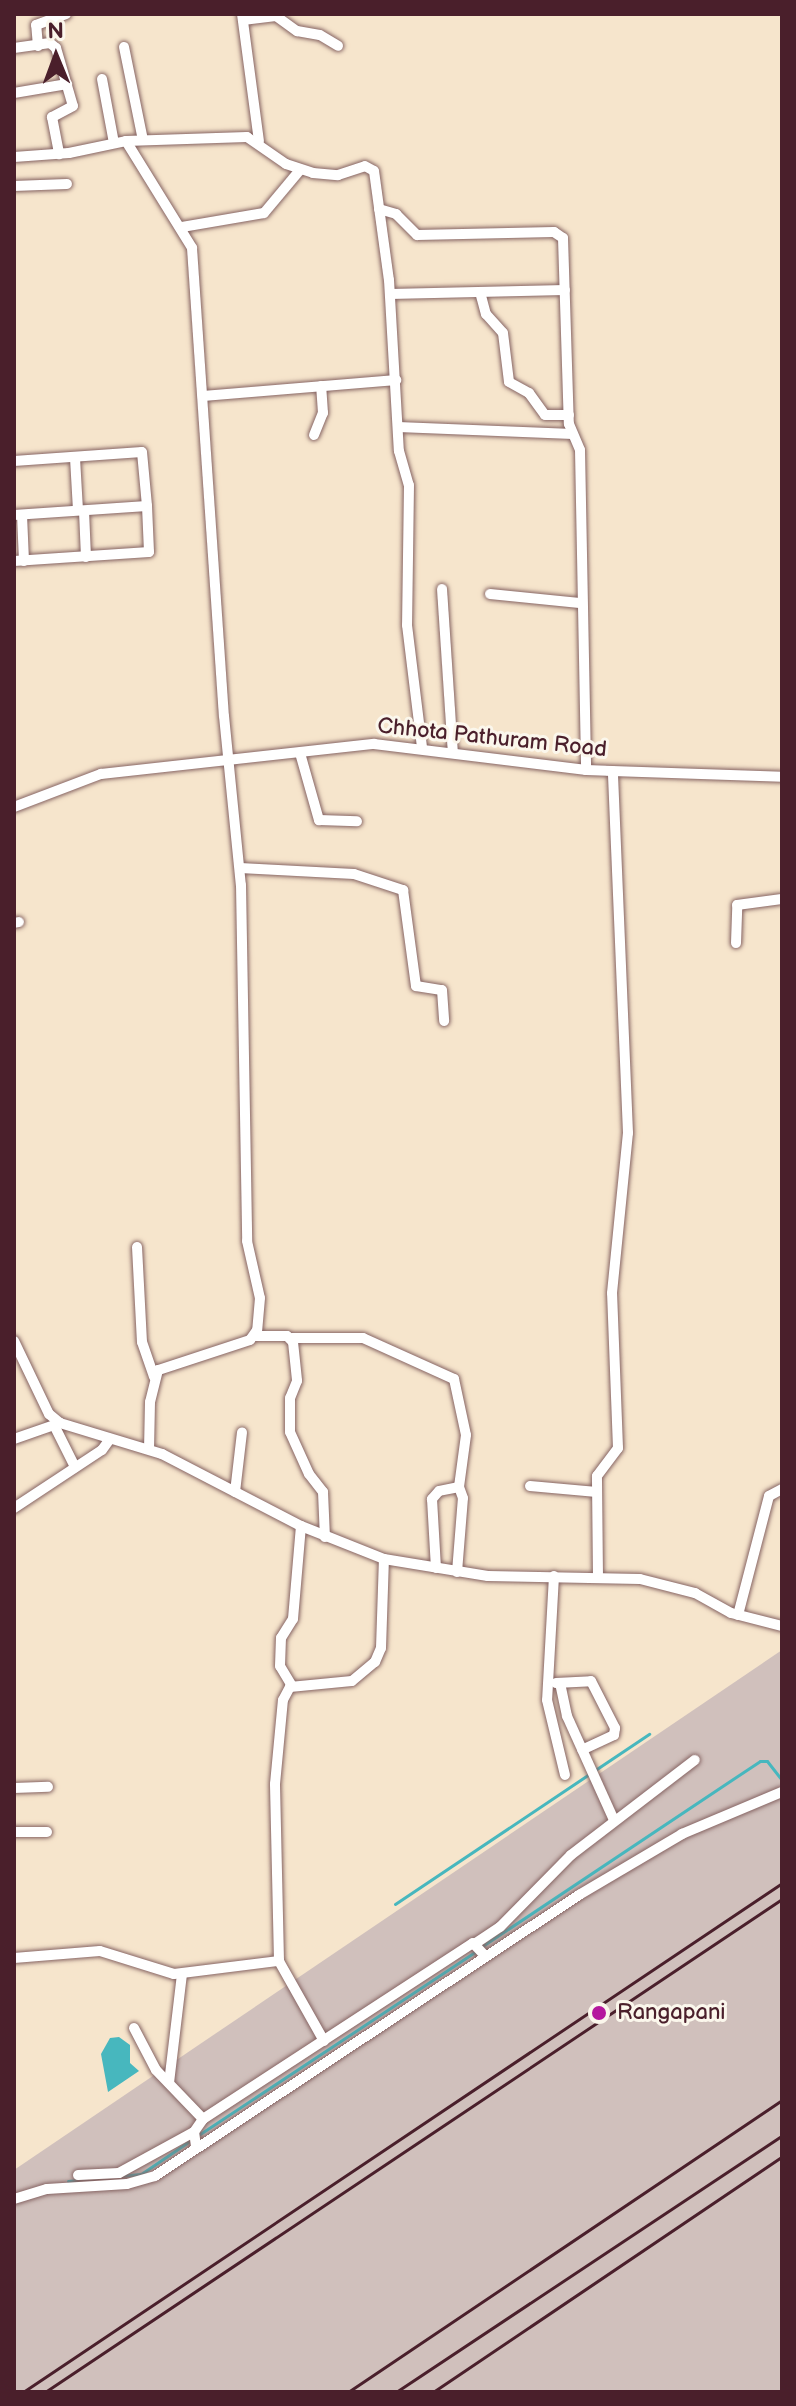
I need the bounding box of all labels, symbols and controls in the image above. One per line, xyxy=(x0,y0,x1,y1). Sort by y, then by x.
north arrow xyxy=(16,16,96,96)
text: N xyxy=(47,18,64,45)
street label: Chhota Pathuram Road xyxy=(376,713,608,763)
place label: Rangapani xyxy=(617,2000,725,2026)
marker: Rangapani xyxy=(588,2002,610,2024)

